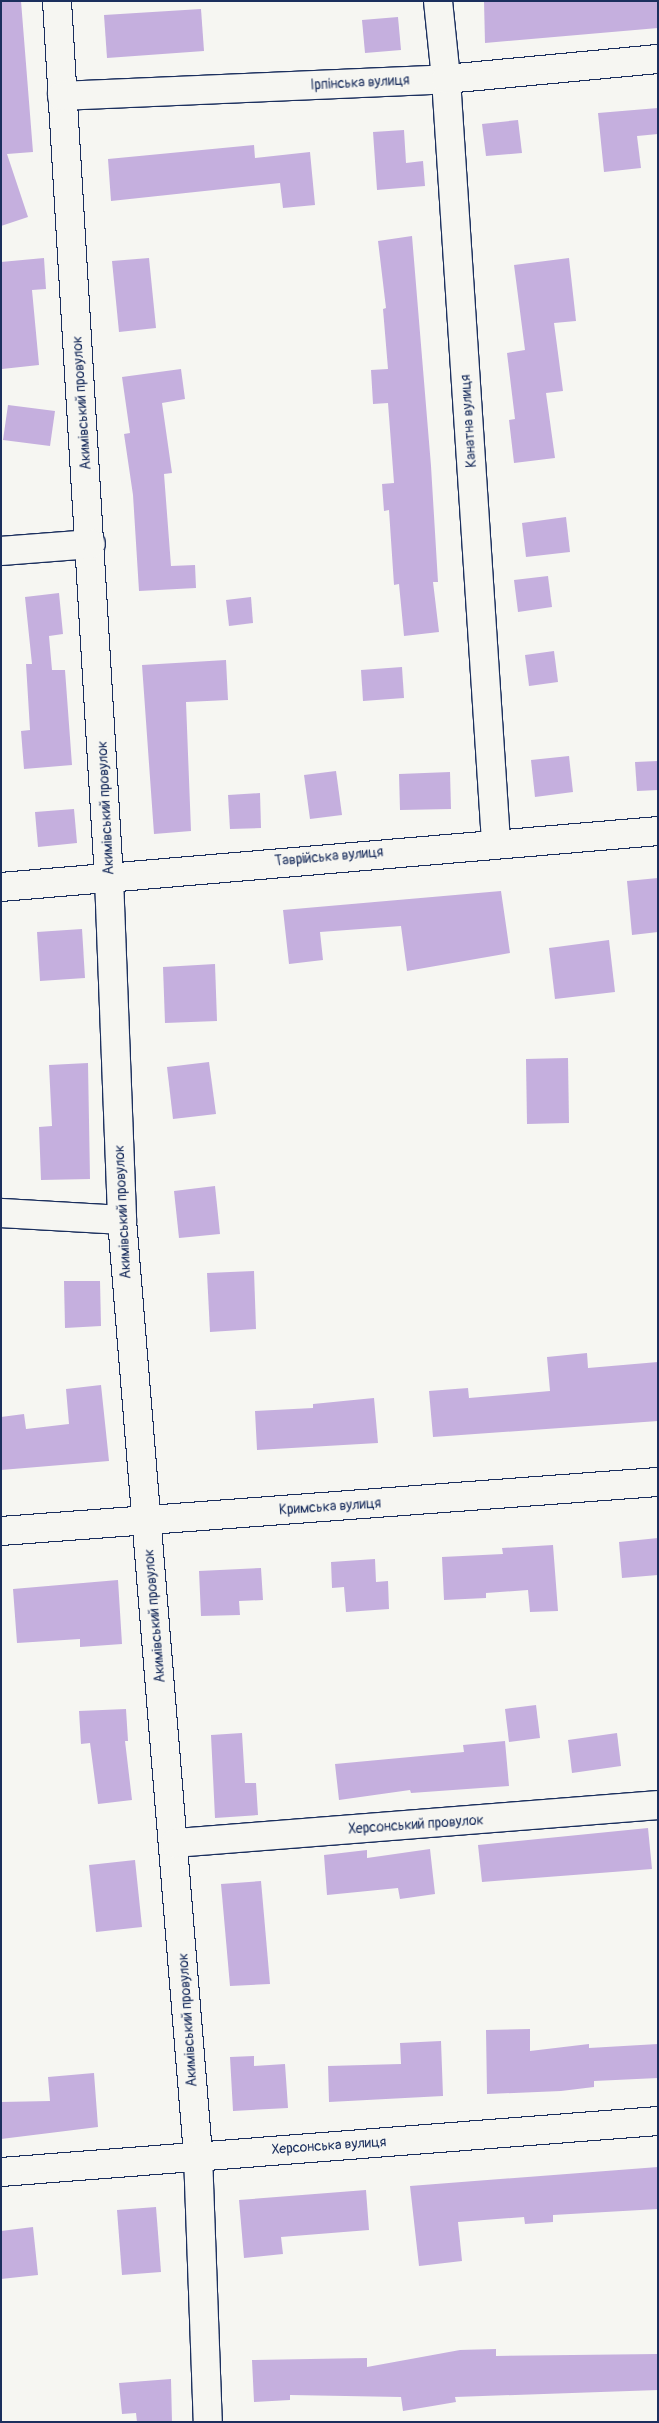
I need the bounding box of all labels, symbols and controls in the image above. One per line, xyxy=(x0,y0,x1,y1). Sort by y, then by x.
street label: Ірпінська вулиця xyxy=(310,72,410,94)
street label: Акимівський провулок xyxy=(69,336,95,470)
street label: Канатна вулиця xyxy=(457,374,481,468)
street label: Акимівський провулок xyxy=(94,741,118,875)
street label: Таврійська вулиця xyxy=(274,844,384,870)
street label: Акимівський провулок xyxy=(111,1145,135,1279)
street label: Кримська вулиця xyxy=(278,1495,382,1519)
street label: Акимівський провулок xyxy=(141,1548,169,1684)
street label: Херсонський провулок xyxy=(348,1812,484,1838)
street label: Акимівський провулок xyxy=(175,1953,201,2087)
street label: Херсонська вулиця xyxy=(271,2134,387,2158)

